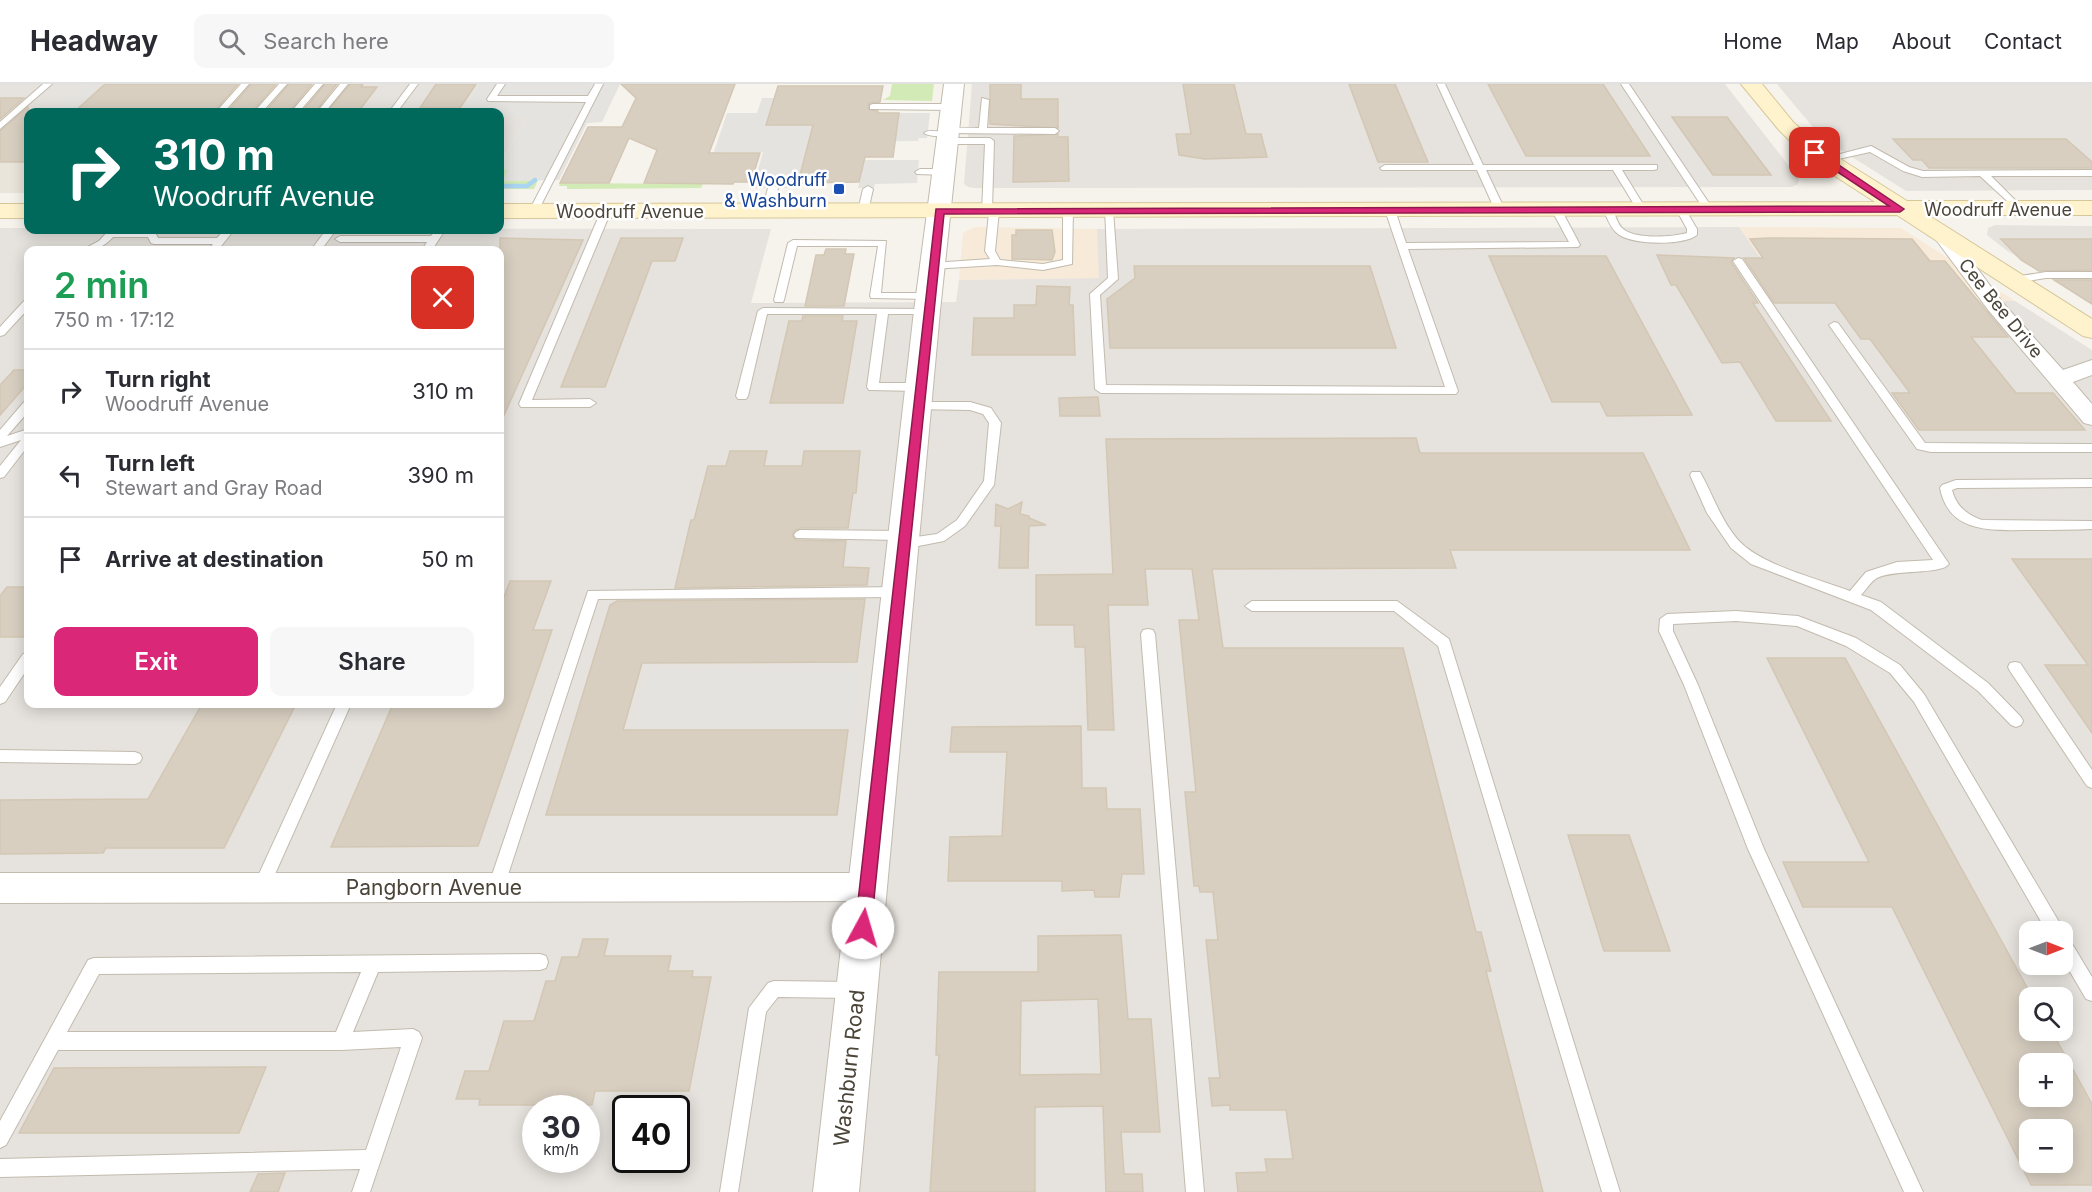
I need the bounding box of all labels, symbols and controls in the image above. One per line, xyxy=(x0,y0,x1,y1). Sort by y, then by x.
search box xyxy=(194,14,614,68)
text: Headway xyxy=(30,24,158,58)
icon: search xyxy=(215,25,248,58)
text: Search here xyxy=(263,28,389,54)
text: Home xyxy=(1723,29,1782,54)
text: Map xyxy=(1815,29,1859,54)
text: About xyxy=(1892,29,1951,54)
text: Contact xyxy=(1984,29,2062,54)
pin xyxy=(1789,127,1840,178)
text: 310 m xyxy=(153,129,275,180)
icon: right xyxy=(54,132,132,210)
icon: arrive xyxy=(1798,136,1831,169)
place label: Woodruff & Washburn xyxy=(724,169,827,211)
text: Woodruff Avenue xyxy=(153,180,375,213)
marker: Woodruff & Washburn xyxy=(832,182,846,196)
street label: Woodruff Avenue xyxy=(1924,199,2072,220)
street label: Woodruff Avenue xyxy=(556,201,704,222)
street label: Cee Bee Drive xyxy=(1955,254,2047,362)
text: 2 min xyxy=(54,263,149,307)
button: close xyxy=(411,266,474,329)
text: 750 m · 17:12 xyxy=(54,308,175,332)
text: Turn right xyxy=(105,366,211,392)
icon: right xyxy=(54,375,87,408)
text: 310 m xyxy=(412,378,474,404)
text: Woodruff Avenue xyxy=(105,392,269,416)
text: Turn left xyxy=(105,450,195,476)
icon: left xyxy=(54,459,87,492)
text: 390 m xyxy=(407,462,474,488)
text: Stewart and Gray Road xyxy=(105,476,323,500)
icon: arrive xyxy=(54,543,87,576)
text: Arrive at destination xyxy=(105,546,324,572)
text: 50 m xyxy=(421,546,474,572)
button: Exit xyxy=(54,627,258,696)
button: Share xyxy=(270,627,474,696)
street label: Pangborn Avenue xyxy=(346,875,522,900)
position arrow xyxy=(831,896,895,960)
north arrow xyxy=(2019,921,2073,975)
map controls xyxy=(2019,921,2073,1173)
button: search xyxy=(2019,987,2073,1041)
street label: Washburn Road xyxy=(828,988,870,1148)
button: + xyxy=(2019,1053,2073,1107)
speed limit sign: 40 xyxy=(612,1095,690,1173)
text: 30 xyxy=(541,1109,581,1145)
button: − xyxy=(2019,1119,2073,1173)
text: km/h xyxy=(543,1140,579,1159)

